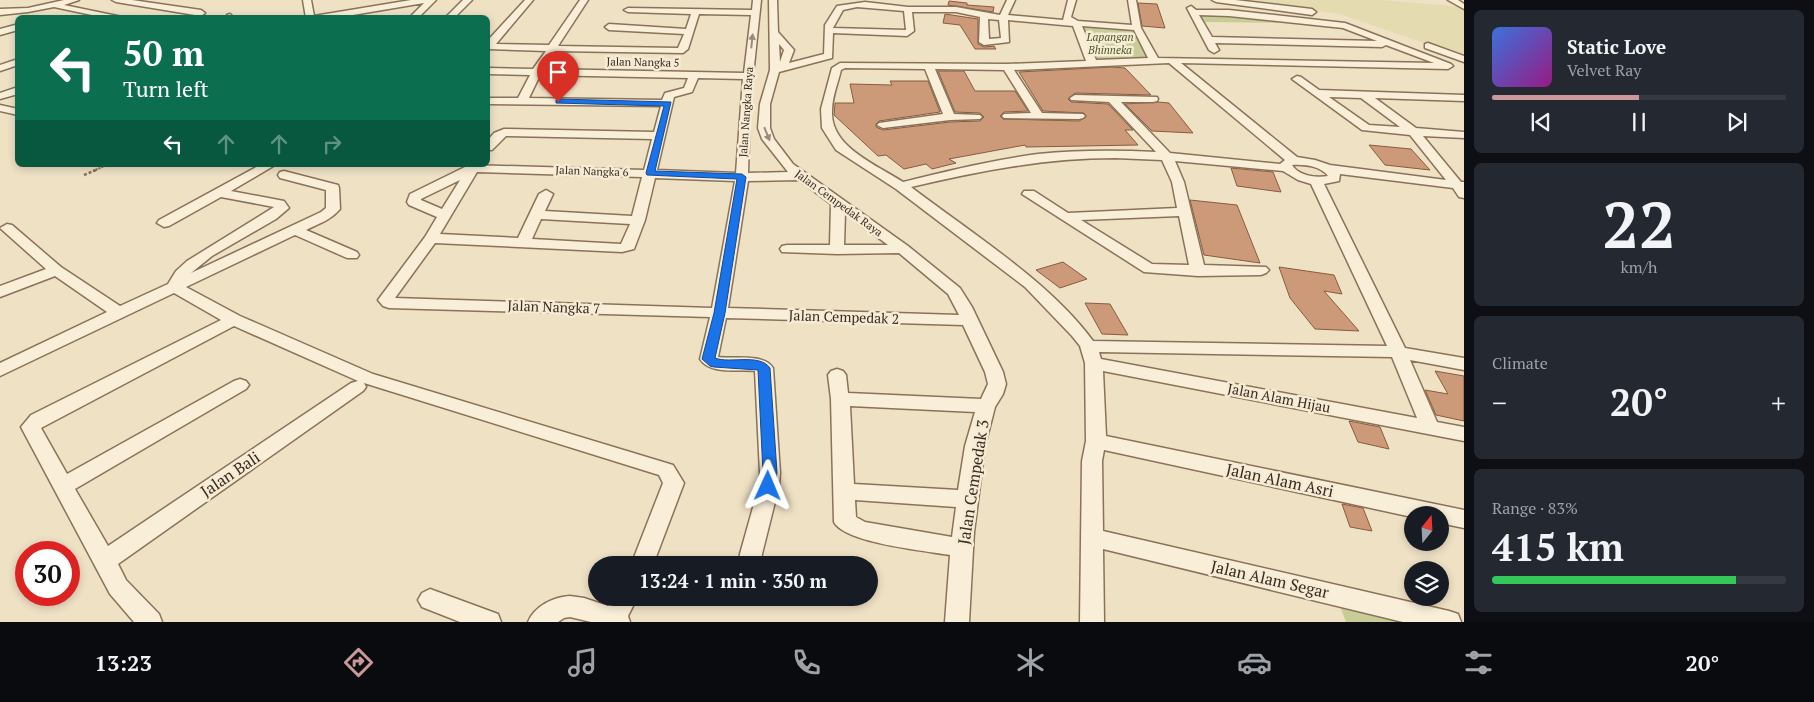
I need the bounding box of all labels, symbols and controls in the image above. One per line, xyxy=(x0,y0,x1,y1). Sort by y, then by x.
text: 50 m xyxy=(123,30,204,76)
park label: Lapangan Bhinneka xyxy=(1085,30,1134,57)
one-way arrow xyxy=(748,33,756,49)
text: Static Love xyxy=(1567,34,1666,59)
icon: left xyxy=(40,35,105,100)
pin xyxy=(537,51,579,102)
street label: Jalan Nangka 5 xyxy=(606,54,680,70)
icon: arrive xyxy=(544,58,572,86)
text: Velvet Ray xyxy=(1567,59,1641,81)
street label: Jalan Nangka Raya xyxy=(736,66,756,158)
text: Turn left xyxy=(123,74,209,103)
icon: previous xyxy=(1527,108,1555,136)
icon: pause xyxy=(1625,108,1653,136)
icon: next xyxy=(1723,108,1751,136)
one-way arrow xyxy=(763,127,771,142)
icon: left xyxy=(159,130,187,158)
icon: ahead xyxy=(212,130,240,158)
icon: ahead xyxy=(265,130,293,158)
icon: right xyxy=(318,130,346,158)
street label: Jalan Nangka 6 xyxy=(555,163,629,179)
street label: Jalan Cempedak Raya xyxy=(793,167,886,240)
text: 22 xyxy=(1602,180,1676,267)
text: km/h xyxy=(1621,256,1657,278)
street label: Jalan Nangka 7 xyxy=(507,295,601,318)
street label: Jalan Cempedak 2 xyxy=(788,305,900,328)
text: Climate xyxy=(1492,352,1548,374)
text: 20° xyxy=(1610,377,1668,427)
street label: Jalan Alam Hijau xyxy=(1226,378,1332,417)
text: − xyxy=(1492,384,1507,421)
text: + xyxy=(1771,384,1786,421)
street label: Jalan Cempedak 3 xyxy=(952,418,994,546)
street label: Jalan Bali xyxy=(196,446,264,502)
street label: Jalan Alam Asri xyxy=(1224,458,1336,502)
position arrow xyxy=(741,459,793,511)
text: Range · 83% xyxy=(1492,497,1578,519)
north arrow xyxy=(1404,506,1449,551)
map controls xyxy=(1404,506,1449,606)
text: 415 km xyxy=(1492,522,1624,572)
speed limit sign: 30 xyxy=(15,541,80,606)
street label: Jalan Alam Segar xyxy=(1209,555,1332,603)
button: layers xyxy=(1404,561,1449,606)
text: 13:24 · 1 min · 350 m xyxy=(639,568,827,593)
icon: directions xyxy=(341,645,376,680)
icon: music xyxy=(565,645,600,680)
icon: phone xyxy=(789,645,824,680)
icon: climate xyxy=(1013,645,1048,680)
icon: car xyxy=(1237,645,1272,680)
icon: filters xyxy=(1461,645,1496,680)
text: 13:23 xyxy=(95,648,152,677)
text: 20° xyxy=(1685,648,1719,677)

